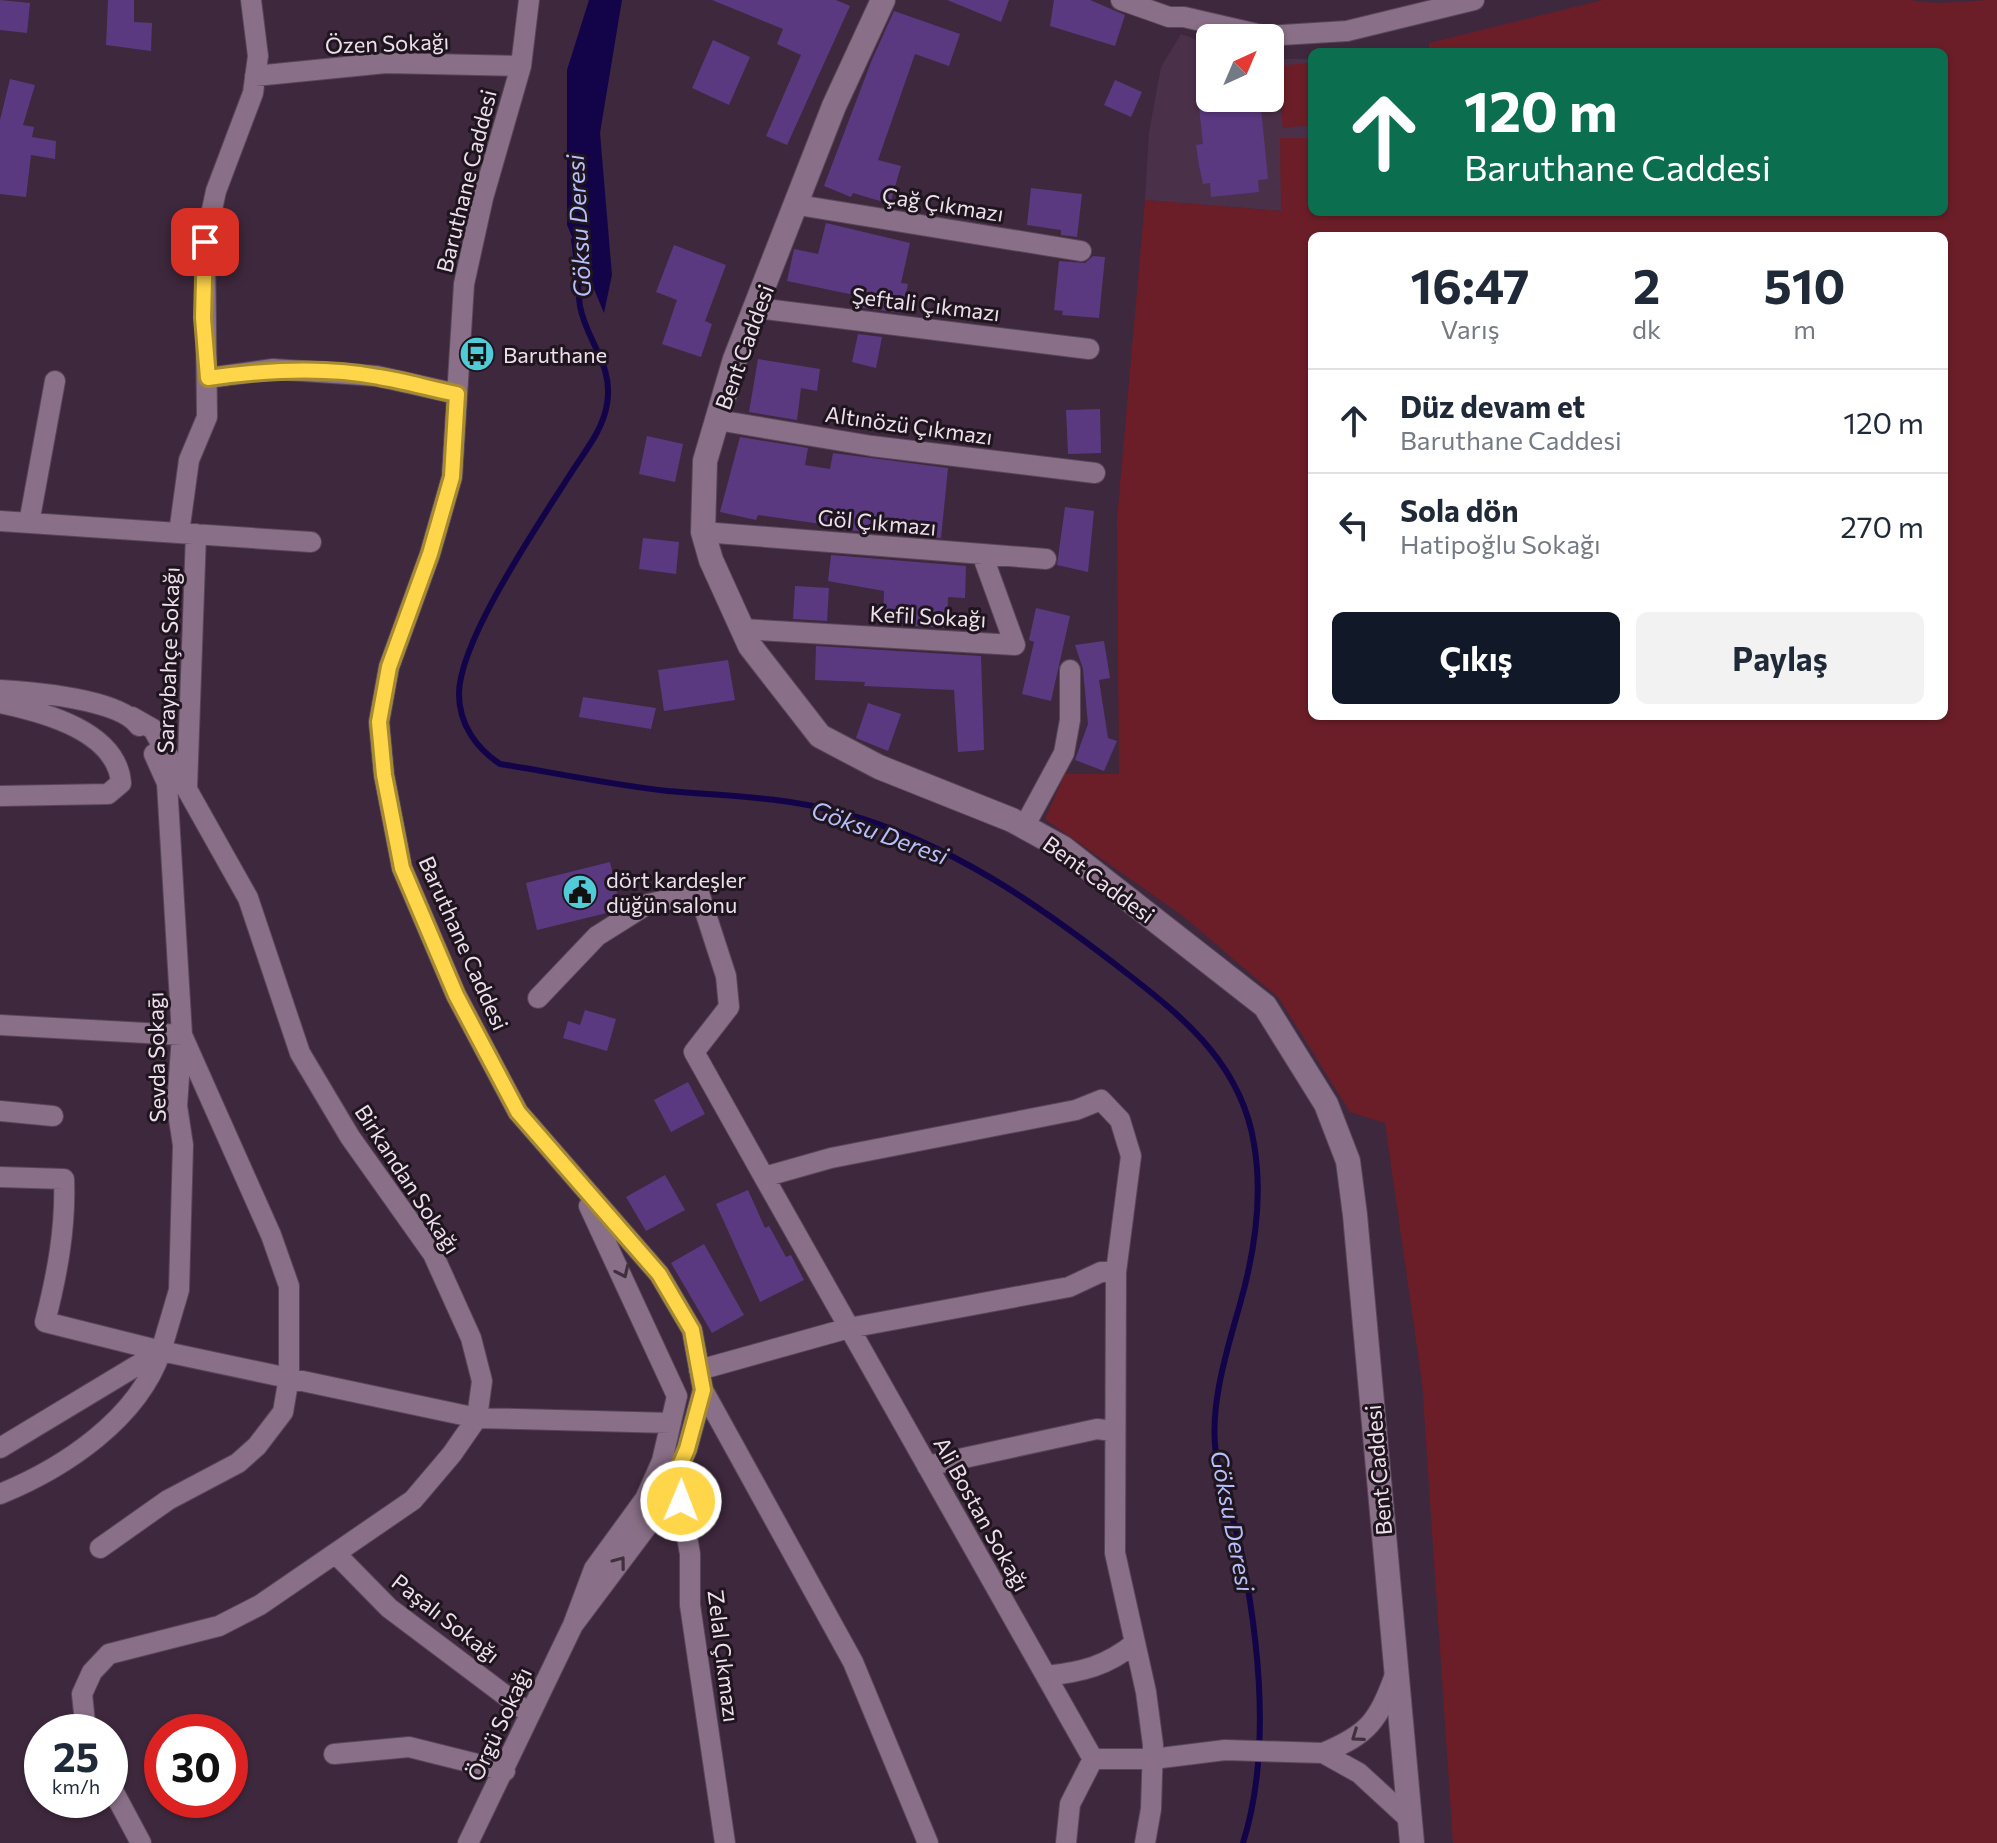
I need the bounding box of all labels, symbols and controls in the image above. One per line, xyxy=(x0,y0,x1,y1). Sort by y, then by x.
north arrow xyxy=(1196,24,1284,112)
map controls xyxy=(1196,24,1284,112)
street label: Özen Sokağı xyxy=(324,27,450,59)
text: 120 m xyxy=(1464,75,1618,144)
icon: ahead xyxy=(1332,80,1436,184)
street label: Baruthane Caddesi xyxy=(430,87,502,275)
text: Baruthane Caddesi xyxy=(1464,144,1771,188)
water label: Göksu Deresi xyxy=(560,153,596,298)
street label: Çağ Çıkmazı xyxy=(880,181,1006,227)
pin xyxy=(171,208,239,276)
icon: arrive xyxy=(183,220,227,264)
text: 16:47 xyxy=(1411,255,1530,314)
text: 2 xyxy=(1633,255,1660,314)
text: 510 xyxy=(1764,255,1845,314)
street label: Bent Caddesi xyxy=(709,281,779,413)
street label: Şeftali Çıkmazı xyxy=(850,282,1002,326)
text: Varış xyxy=(1441,313,1500,344)
text: dk xyxy=(1632,313,1661,344)
text: m xyxy=(1793,313,1816,344)
bus stop icon: Baruthane xyxy=(458,335,496,373)
place label: Baruthane xyxy=(503,341,607,368)
text: Düz devam et xyxy=(1400,387,1585,424)
icon: ahead xyxy=(1332,399,1376,443)
street label: Altınözü Çıkmazı xyxy=(824,400,994,450)
text: 120 m xyxy=(1843,403,1924,440)
text: Baruthane Caddesi xyxy=(1400,424,1622,455)
text: Sola dön xyxy=(1400,491,1519,528)
street label: Göl Çıkmazı xyxy=(817,503,937,541)
icon: left xyxy=(1332,503,1376,547)
text: 270 m xyxy=(1840,507,1924,544)
text: Hatipoğlu Sokağı xyxy=(1400,528,1601,559)
street label: Saraybahçe Sokağı xyxy=(151,566,185,754)
street label: Kefil Sokağı xyxy=(869,599,987,633)
button: Çıkış xyxy=(1332,612,1620,704)
button: Paylaş xyxy=(1636,612,1924,704)
water label: Göksu Deresi xyxy=(808,794,953,870)
street label: Bent Caddesi xyxy=(1038,830,1160,928)
street label: Baruthane Caddesi xyxy=(414,852,514,1034)
place label: dört kardeşler düğün salonu xyxy=(606,866,746,918)
public building icon: dört kardeşler düğün salonu xyxy=(561,873,599,911)
street label: Sevda Sokaḡı xyxy=(141,991,171,1123)
street label: Birkandan Sokağı xyxy=(350,1099,466,1259)
one-way arrow xyxy=(613,1263,629,1278)
street label: Bent Caddesi xyxy=(1359,1404,1397,1536)
street label: Ali Bostan Sokağı xyxy=(928,1432,1036,1596)
water label: Göksu Deresi xyxy=(1205,1448,1261,1595)
position arrow xyxy=(639,1459,723,1543)
one-way arrow xyxy=(610,1556,624,1571)
street label: Paşalı Sokağı xyxy=(387,1568,505,1668)
street label: Zelal Çıkmazı xyxy=(702,1588,746,1724)
street label: Örgü Sokağı xyxy=(461,1663,537,1785)
speed limit sign: 30 xyxy=(144,1714,248,1818)
one-way arrow xyxy=(1352,1726,1366,1741)
text: 25 xyxy=(53,1731,99,1780)
text: km/h xyxy=(52,1774,100,1798)

